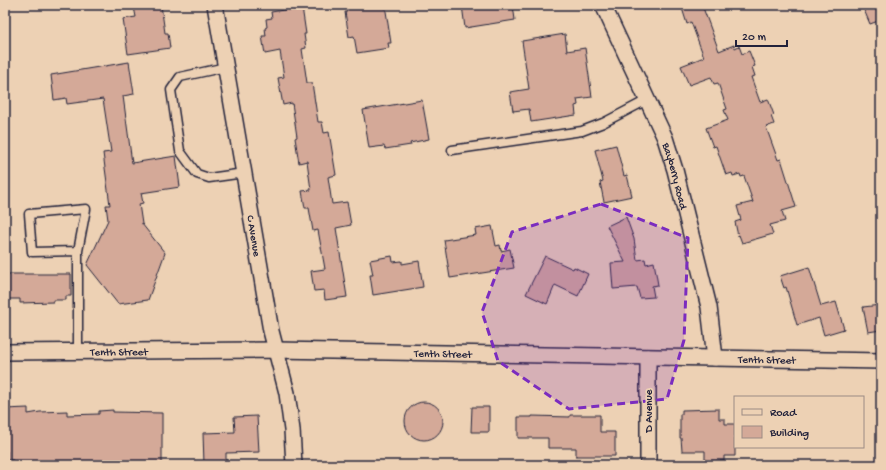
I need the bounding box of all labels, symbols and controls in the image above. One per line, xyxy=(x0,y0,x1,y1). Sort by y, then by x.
scale bar xyxy=(736,22,787,48)
text: 20 m xyxy=(742,31,767,45)
street label: Bayberry Road xyxy=(659,141,689,212)
street label: C Avenue xyxy=(243,214,262,258)
street label: Tenth Street xyxy=(89,347,149,359)
street label: Tenth Street xyxy=(413,348,473,362)
street label: Tenth Street xyxy=(737,354,797,367)
street label: D Avenue xyxy=(644,389,656,433)
legend xyxy=(734,396,864,448)
text: Road xyxy=(770,407,797,421)
text: Building xyxy=(769,427,809,441)

